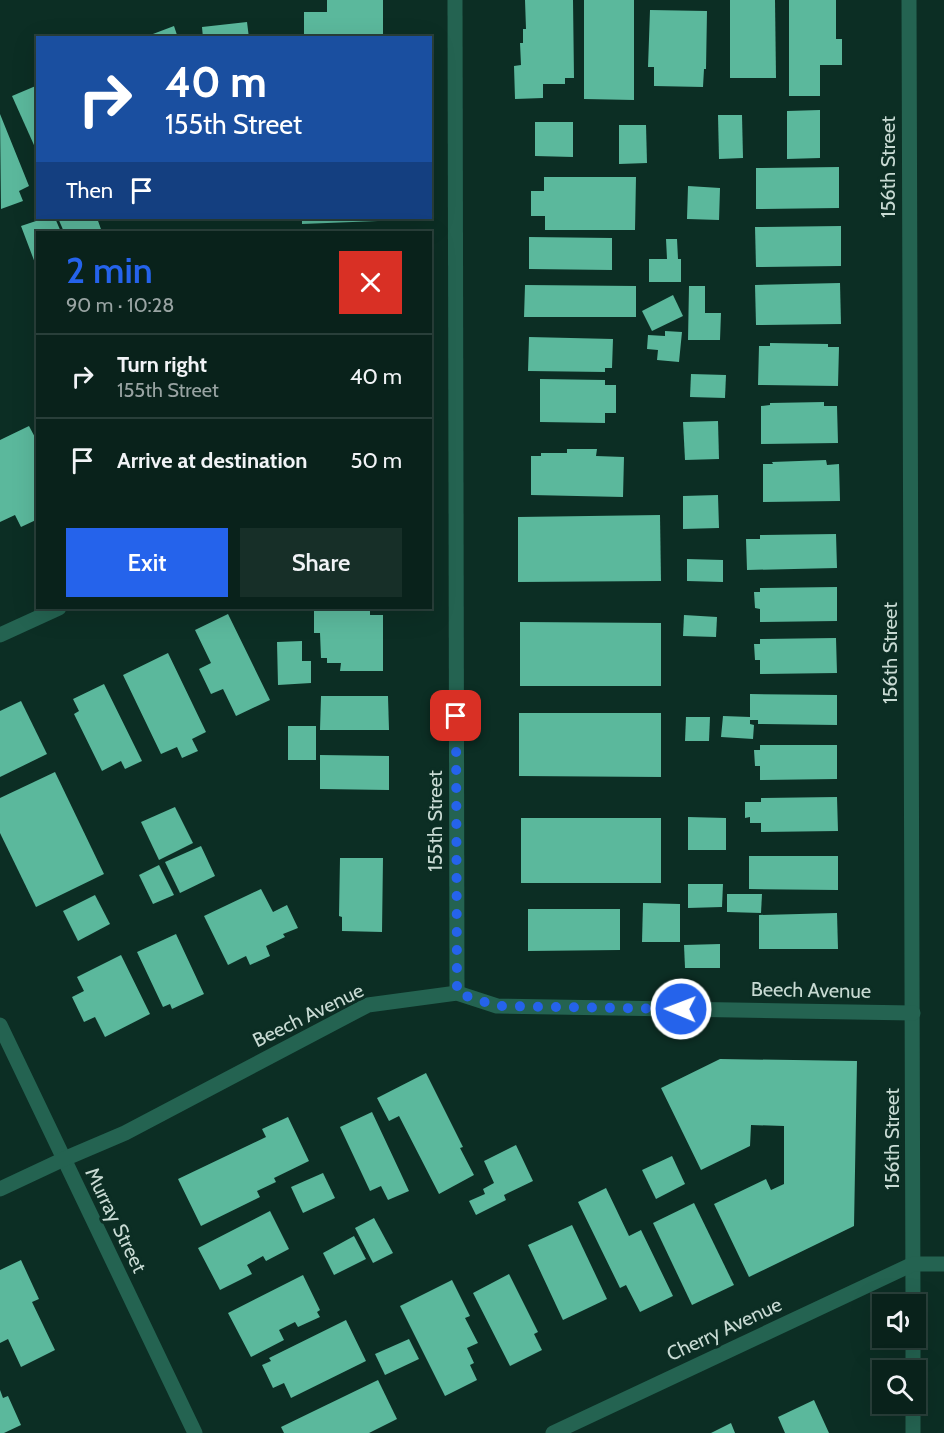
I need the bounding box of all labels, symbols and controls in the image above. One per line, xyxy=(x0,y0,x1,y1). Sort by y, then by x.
text: 40 m xyxy=(165,56,267,108)
icon: right xyxy=(66,60,144,138)
text: 155th Street xyxy=(165,108,302,141)
street label: 156th Street xyxy=(876,116,900,218)
icon: arrive xyxy=(125,174,158,207)
text: Then xyxy=(66,177,113,204)
text: 2 min xyxy=(66,248,153,292)
button: close xyxy=(339,251,402,314)
text: 90 m · 10:28 xyxy=(66,293,174,317)
text: Turn right xyxy=(117,351,207,378)
icon: right xyxy=(66,360,99,393)
text: 40 m xyxy=(350,363,402,390)
text: 155th Street xyxy=(117,378,219,402)
icon: arrive xyxy=(66,444,99,477)
text: Arrive at destination xyxy=(117,447,307,474)
text: 50 m xyxy=(350,447,402,474)
button: Exit xyxy=(66,528,228,597)
button: Share xyxy=(240,528,402,597)
street label: 156th Street xyxy=(878,602,902,704)
pin xyxy=(430,690,481,741)
icon: arrive xyxy=(439,699,472,732)
street label: 155th Street xyxy=(423,770,447,872)
position arrow xyxy=(649,977,713,1041)
street label: Beech Avenue xyxy=(751,977,871,1003)
street label: Beech Avenue xyxy=(249,978,367,1052)
street label: 156th Street xyxy=(880,1088,904,1190)
street label: Murray Street xyxy=(80,1163,152,1277)
street label: Cherry Avenue xyxy=(663,1292,785,1366)
map controls xyxy=(872,1294,926,1414)
button: sound xyxy=(872,1294,926,1348)
button: search xyxy=(872,1360,926,1414)

